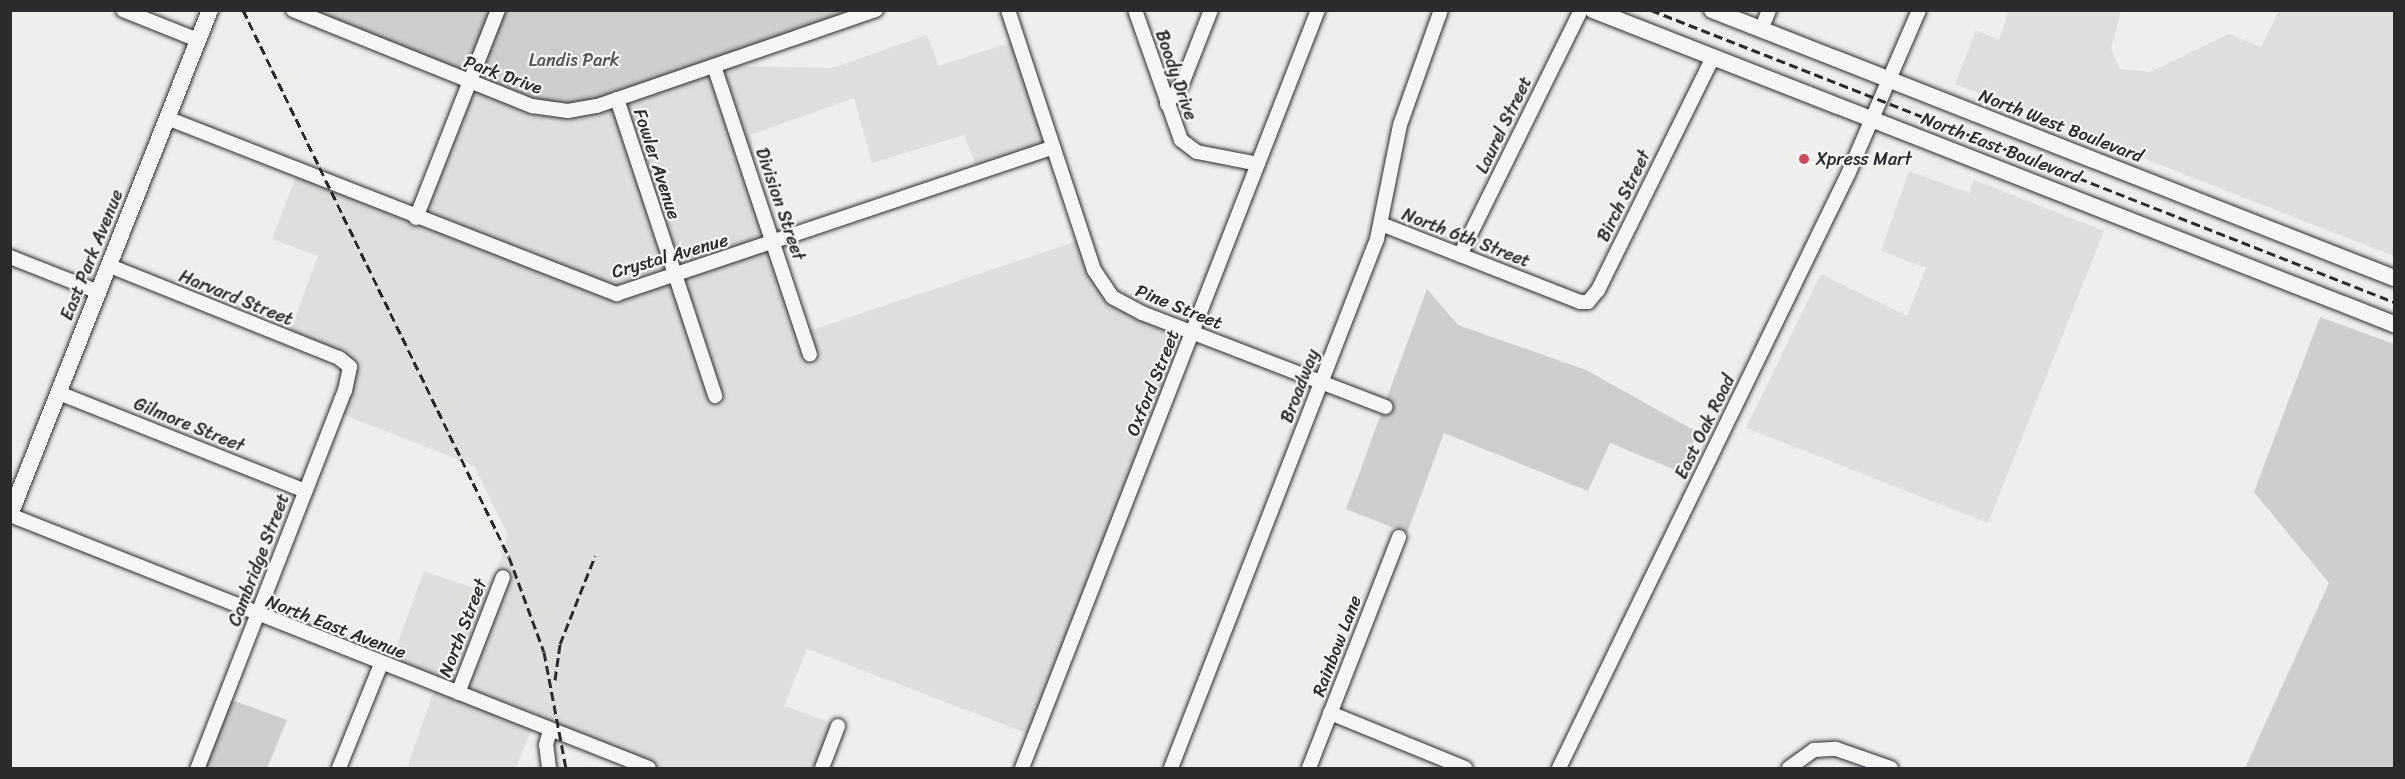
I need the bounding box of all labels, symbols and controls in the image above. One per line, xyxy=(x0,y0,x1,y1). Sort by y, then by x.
street label: Boody Drive xyxy=(1151,27,1201,123)
park label: Landis Park xyxy=(529,49,619,71)
street label: Park Drive xyxy=(461,51,545,99)
street label: Laurel Street xyxy=(1471,73,1537,177)
street label: North West Boulevard xyxy=(1976,85,2146,167)
street label: Fowler Avenue xyxy=(629,106,685,222)
street label: North East Boulevard xyxy=(1918,108,2084,188)
street label: Division Street xyxy=(751,145,809,263)
street label: Birch Street xyxy=(1593,147,1655,245)
place label: Xpress Mart xyxy=(1816,148,1912,170)
marker: Xpress Mart xyxy=(1797,152,1811,166)
street label: East Park Avenue xyxy=(56,187,128,323)
street label: North 6th Street xyxy=(1399,204,1533,272)
street label: Crystal Avenue xyxy=(610,229,730,283)
street label: Harvard Street xyxy=(176,265,296,331)
street label: Pine Street xyxy=(1132,280,1226,334)
street label: Oxford Street xyxy=(1122,327,1184,439)
street label: Broadway xyxy=(1276,346,1324,426)
street label: East Oak Road xyxy=(1670,371,1740,483)
street label: Gilmore Street xyxy=(131,393,247,457)
street label: Cambridge Street xyxy=(224,491,294,629)
street label: North Street xyxy=(434,576,492,680)
street label: North East Avenue xyxy=(263,590,409,664)
street label: Rainbow Lane xyxy=(1308,592,1366,700)

